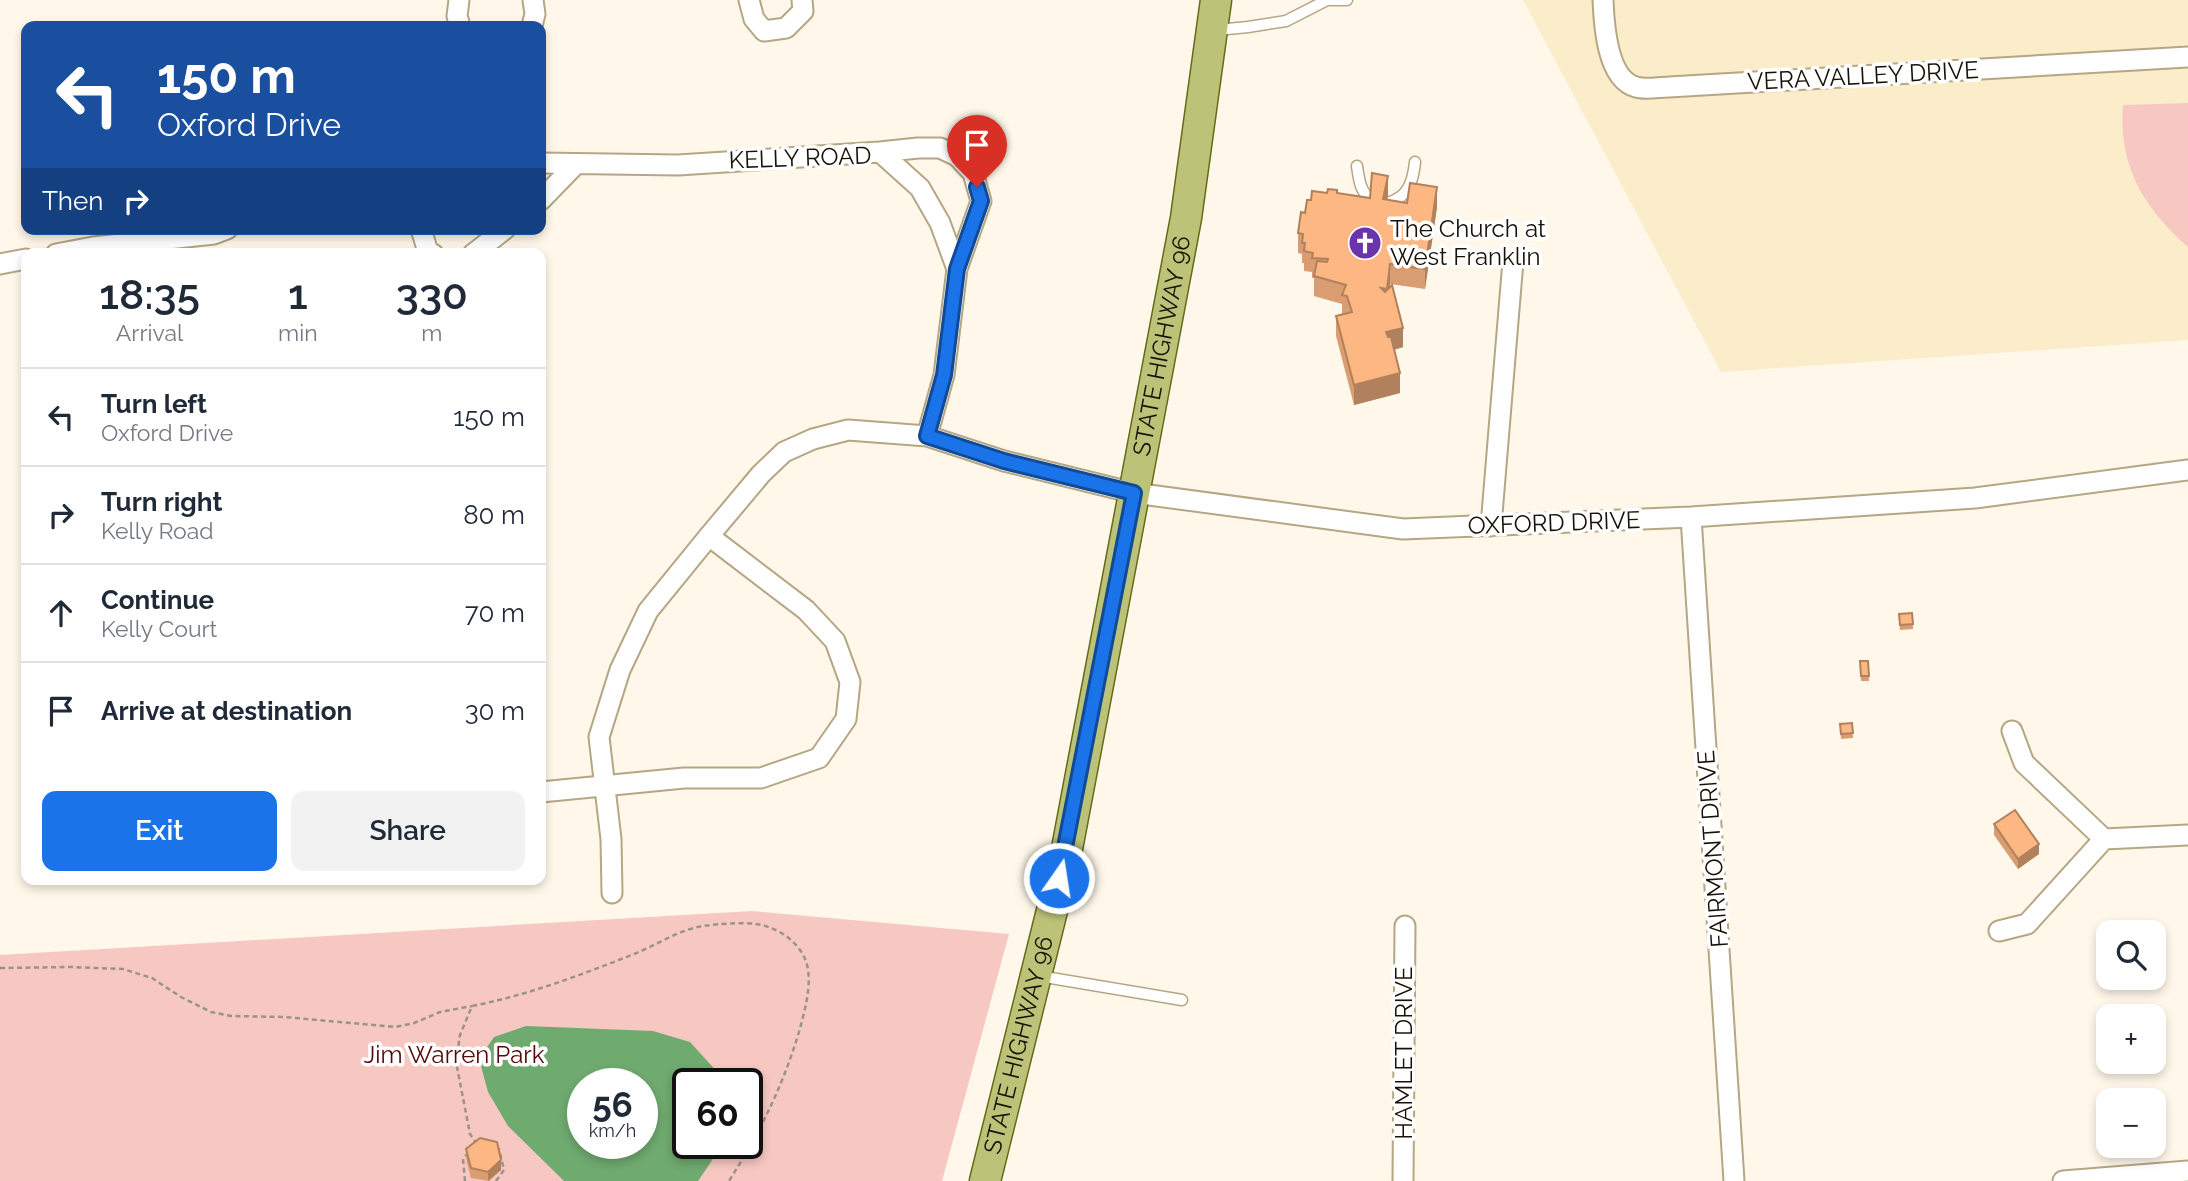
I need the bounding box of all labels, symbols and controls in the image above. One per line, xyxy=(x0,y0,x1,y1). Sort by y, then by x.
text: 150 m xyxy=(157,47,296,104)
icon: left xyxy=(42,49,133,140)
street label: VERA VALLEY DRIVE xyxy=(1747,55,1979,96)
text: Oxford Drive xyxy=(157,106,341,143)
pin xyxy=(947,115,1007,187)
icon: arrive xyxy=(958,126,996,164)
street label: KELLY ROAD xyxy=(728,141,872,174)
icon: right xyxy=(117,182,155,220)
text: Then xyxy=(42,186,103,216)
place label: The Church at West Franklin xyxy=(1390,214,1546,271)
church icon: The Church at West Franklin xyxy=(1346,224,1384,262)
street label: STATE HIGHWAY 96 xyxy=(1126,233,1196,458)
text: 18:35 xyxy=(99,270,200,319)
text: 1 xyxy=(288,270,308,319)
text: 330 xyxy=(396,270,468,319)
text: Arrival xyxy=(116,319,183,346)
text: min xyxy=(278,319,318,346)
text: m xyxy=(421,319,442,346)
text: Turn left xyxy=(101,389,207,419)
icon: left xyxy=(42,398,80,436)
text: 150 m xyxy=(453,402,525,432)
text: Oxford Drive xyxy=(101,419,233,446)
text: Turn right xyxy=(101,487,222,517)
icon: right xyxy=(42,496,80,534)
text: 80 m xyxy=(463,500,525,530)
street label: OXFORD DRIVE xyxy=(1467,505,1641,540)
text: Kelly Road xyxy=(101,517,214,544)
text: Continue xyxy=(101,585,214,615)
icon: ahead xyxy=(42,594,80,632)
text: 70 m xyxy=(465,598,525,628)
text: Kelly Court xyxy=(101,615,217,642)
icon: arrive xyxy=(42,692,80,730)
text: Arrive at destination xyxy=(101,696,352,726)
text: 30 m xyxy=(465,696,525,726)
street label: FAIRMONT DRIVE xyxy=(1691,749,1734,949)
button: Exit xyxy=(42,791,277,871)
button: Share xyxy=(291,791,525,871)
position arrow xyxy=(1022,841,1096,915)
map controls xyxy=(2096,920,2166,1158)
button: search xyxy=(2096,920,2166,990)
street label: STATE HIGHWAY 96 xyxy=(977,933,1059,1157)
street label: HAMLET DRIVE xyxy=(1389,966,1418,1140)
button: + xyxy=(2096,1004,2166,1074)
park label: Jim Warren Park xyxy=(364,1040,545,1069)
speed limit sign: 60 xyxy=(672,1068,763,1159)
text: 56 xyxy=(592,1084,633,1125)
button: − xyxy=(2096,1088,2166,1158)
text: km/h xyxy=(589,1120,636,1141)

